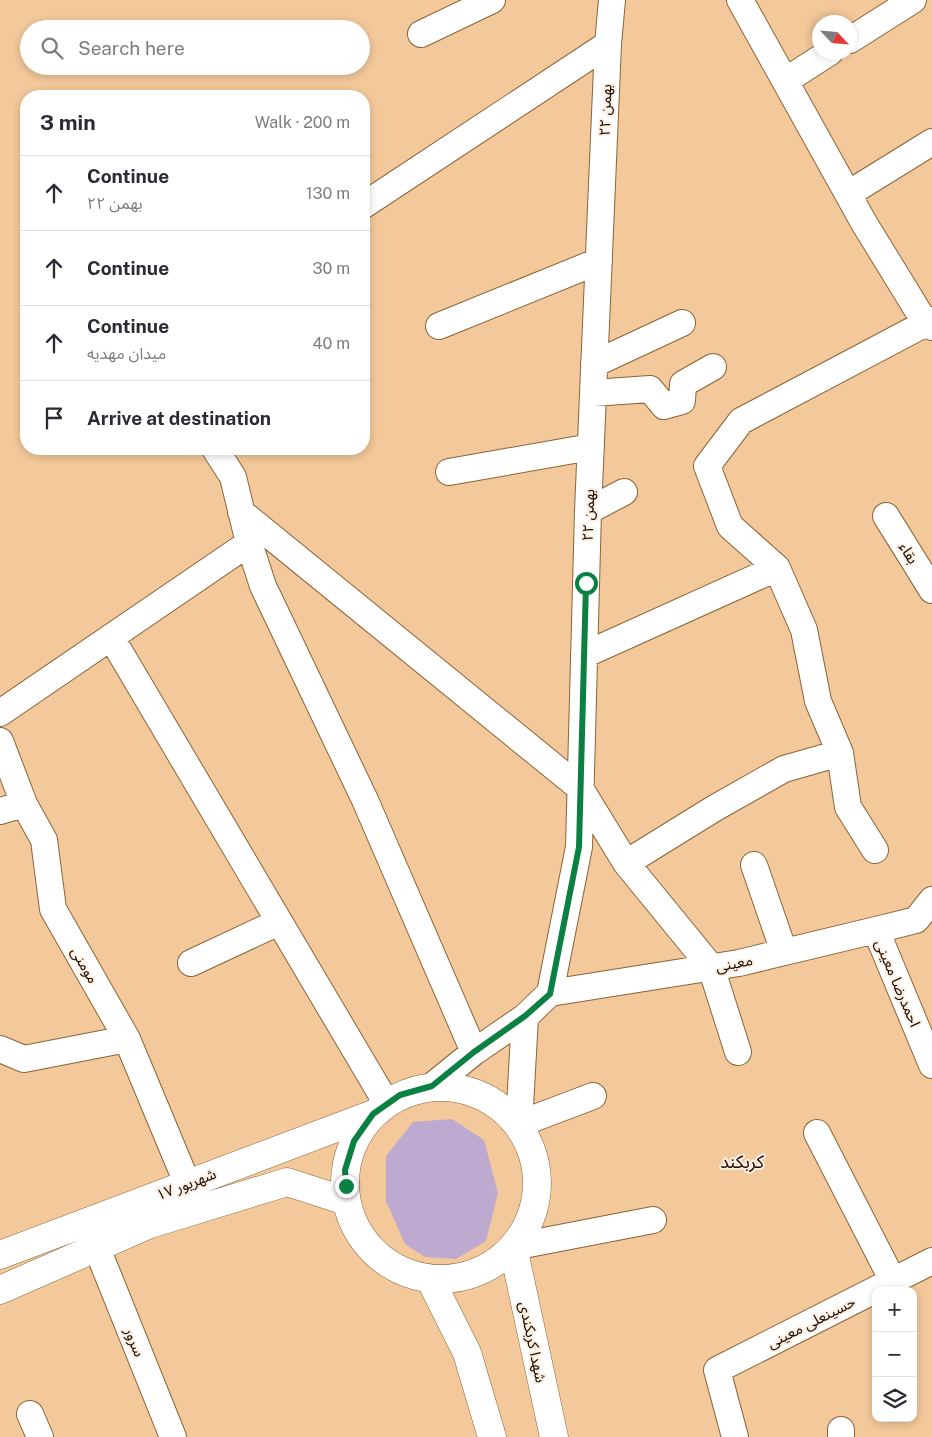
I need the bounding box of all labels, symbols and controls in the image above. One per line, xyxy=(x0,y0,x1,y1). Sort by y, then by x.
north arrow xyxy=(812,15,857,60)
search box xyxy=(20,20,370,75)
icon: search xyxy=(38,34,66,62)
text: Search here xyxy=(78,37,185,59)
street label: ۲۲ بهمن xyxy=(596,84,615,136)
text: 3 min xyxy=(40,110,96,135)
text: Walk · 200 m xyxy=(255,113,350,132)
text: Continue xyxy=(87,165,169,187)
icon: ahead xyxy=(40,179,68,207)
text: 130 m xyxy=(306,184,350,203)
text: ۲۲ بهمن xyxy=(87,194,143,213)
icon: ahead xyxy=(40,254,68,282)
text: Continue xyxy=(87,257,169,279)
text: 30 m xyxy=(313,259,350,278)
text: Continue xyxy=(87,315,169,337)
icon: ahead xyxy=(40,329,68,357)
text: 40 m xyxy=(312,334,350,353)
text: میدان مهدیه xyxy=(87,344,166,363)
icon: arrive xyxy=(40,404,68,432)
text: Arrive at destination xyxy=(87,407,271,429)
street label: ۲۲ بهمن xyxy=(579,489,598,541)
street label: بقاء xyxy=(896,539,922,567)
route start xyxy=(575,572,598,595)
street label: احمدرضا معینی xyxy=(871,937,924,1030)
street label: مومنی xyxy=(67,944,102,987)
street label: معینی xyxy=(714,951,754,976)
district label: کربکند xyxy=(720,1151,764,1173)
street label: ۱۷ شهریور xyxy=(154,1165,219,1204)
route end xyxy=(335,1175,358,1198)
map controls xyxy=(872,1287,917,1422)
button: + xyxy=(872,1287,917,1332)
street label: حسینعلی معینی xyxy=(764,1292,859,1352)
street label: شهدا کربکندی xyxy=(515,1300,550,1385)
street label: سرور xyxy=(120,1324,149,1360)
button: − xyxy=(872,1332,917,1377)
button: layers xyxy=(872,1377,917,1422)

